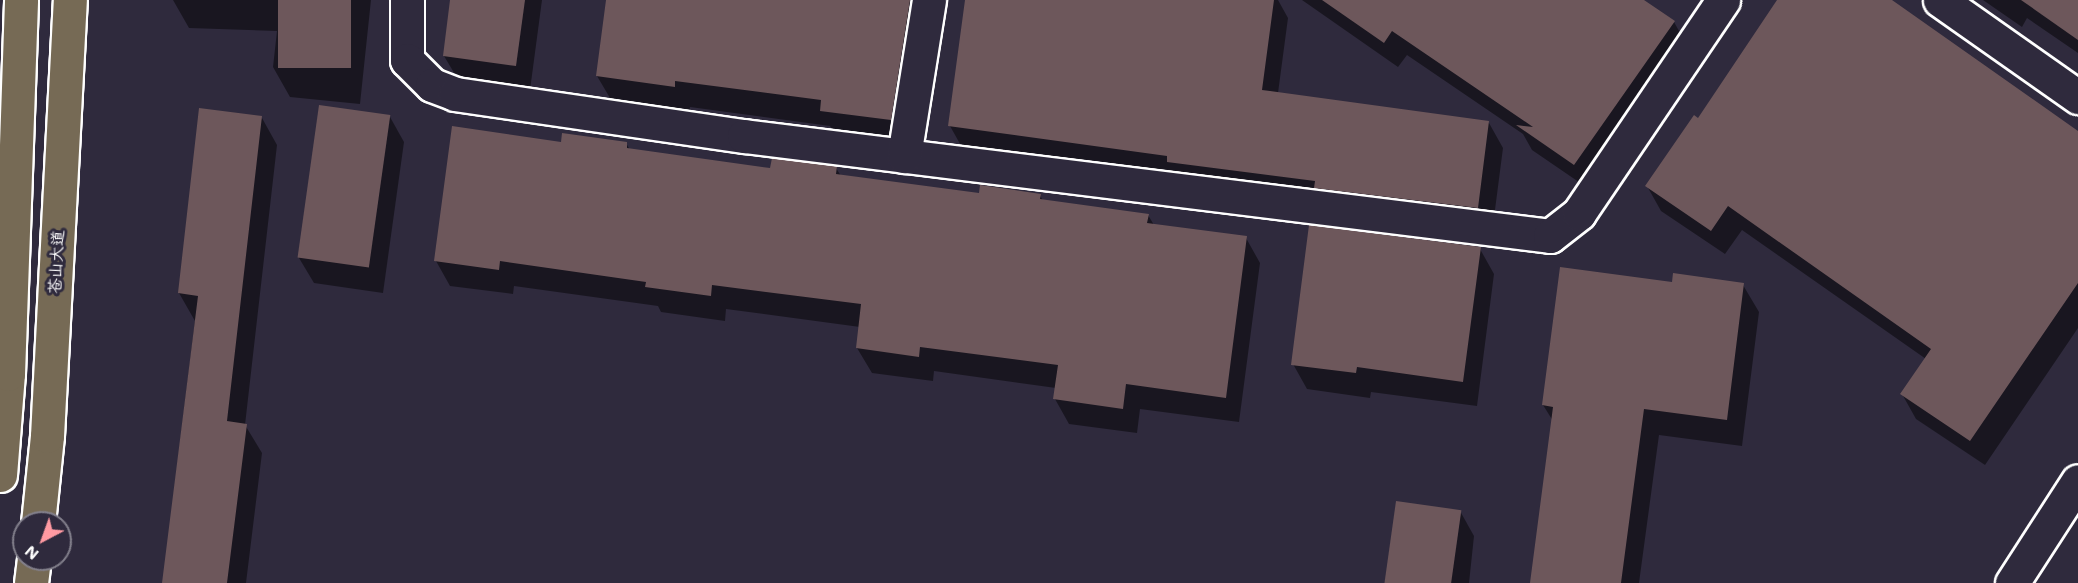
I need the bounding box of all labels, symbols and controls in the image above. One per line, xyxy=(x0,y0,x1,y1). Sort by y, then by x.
street label: 苍山大道 xyxy=(45,230,67,294)
north arrow xyxy=(12,511,72,571)
text: N xyxy=(20,542,43,565)

